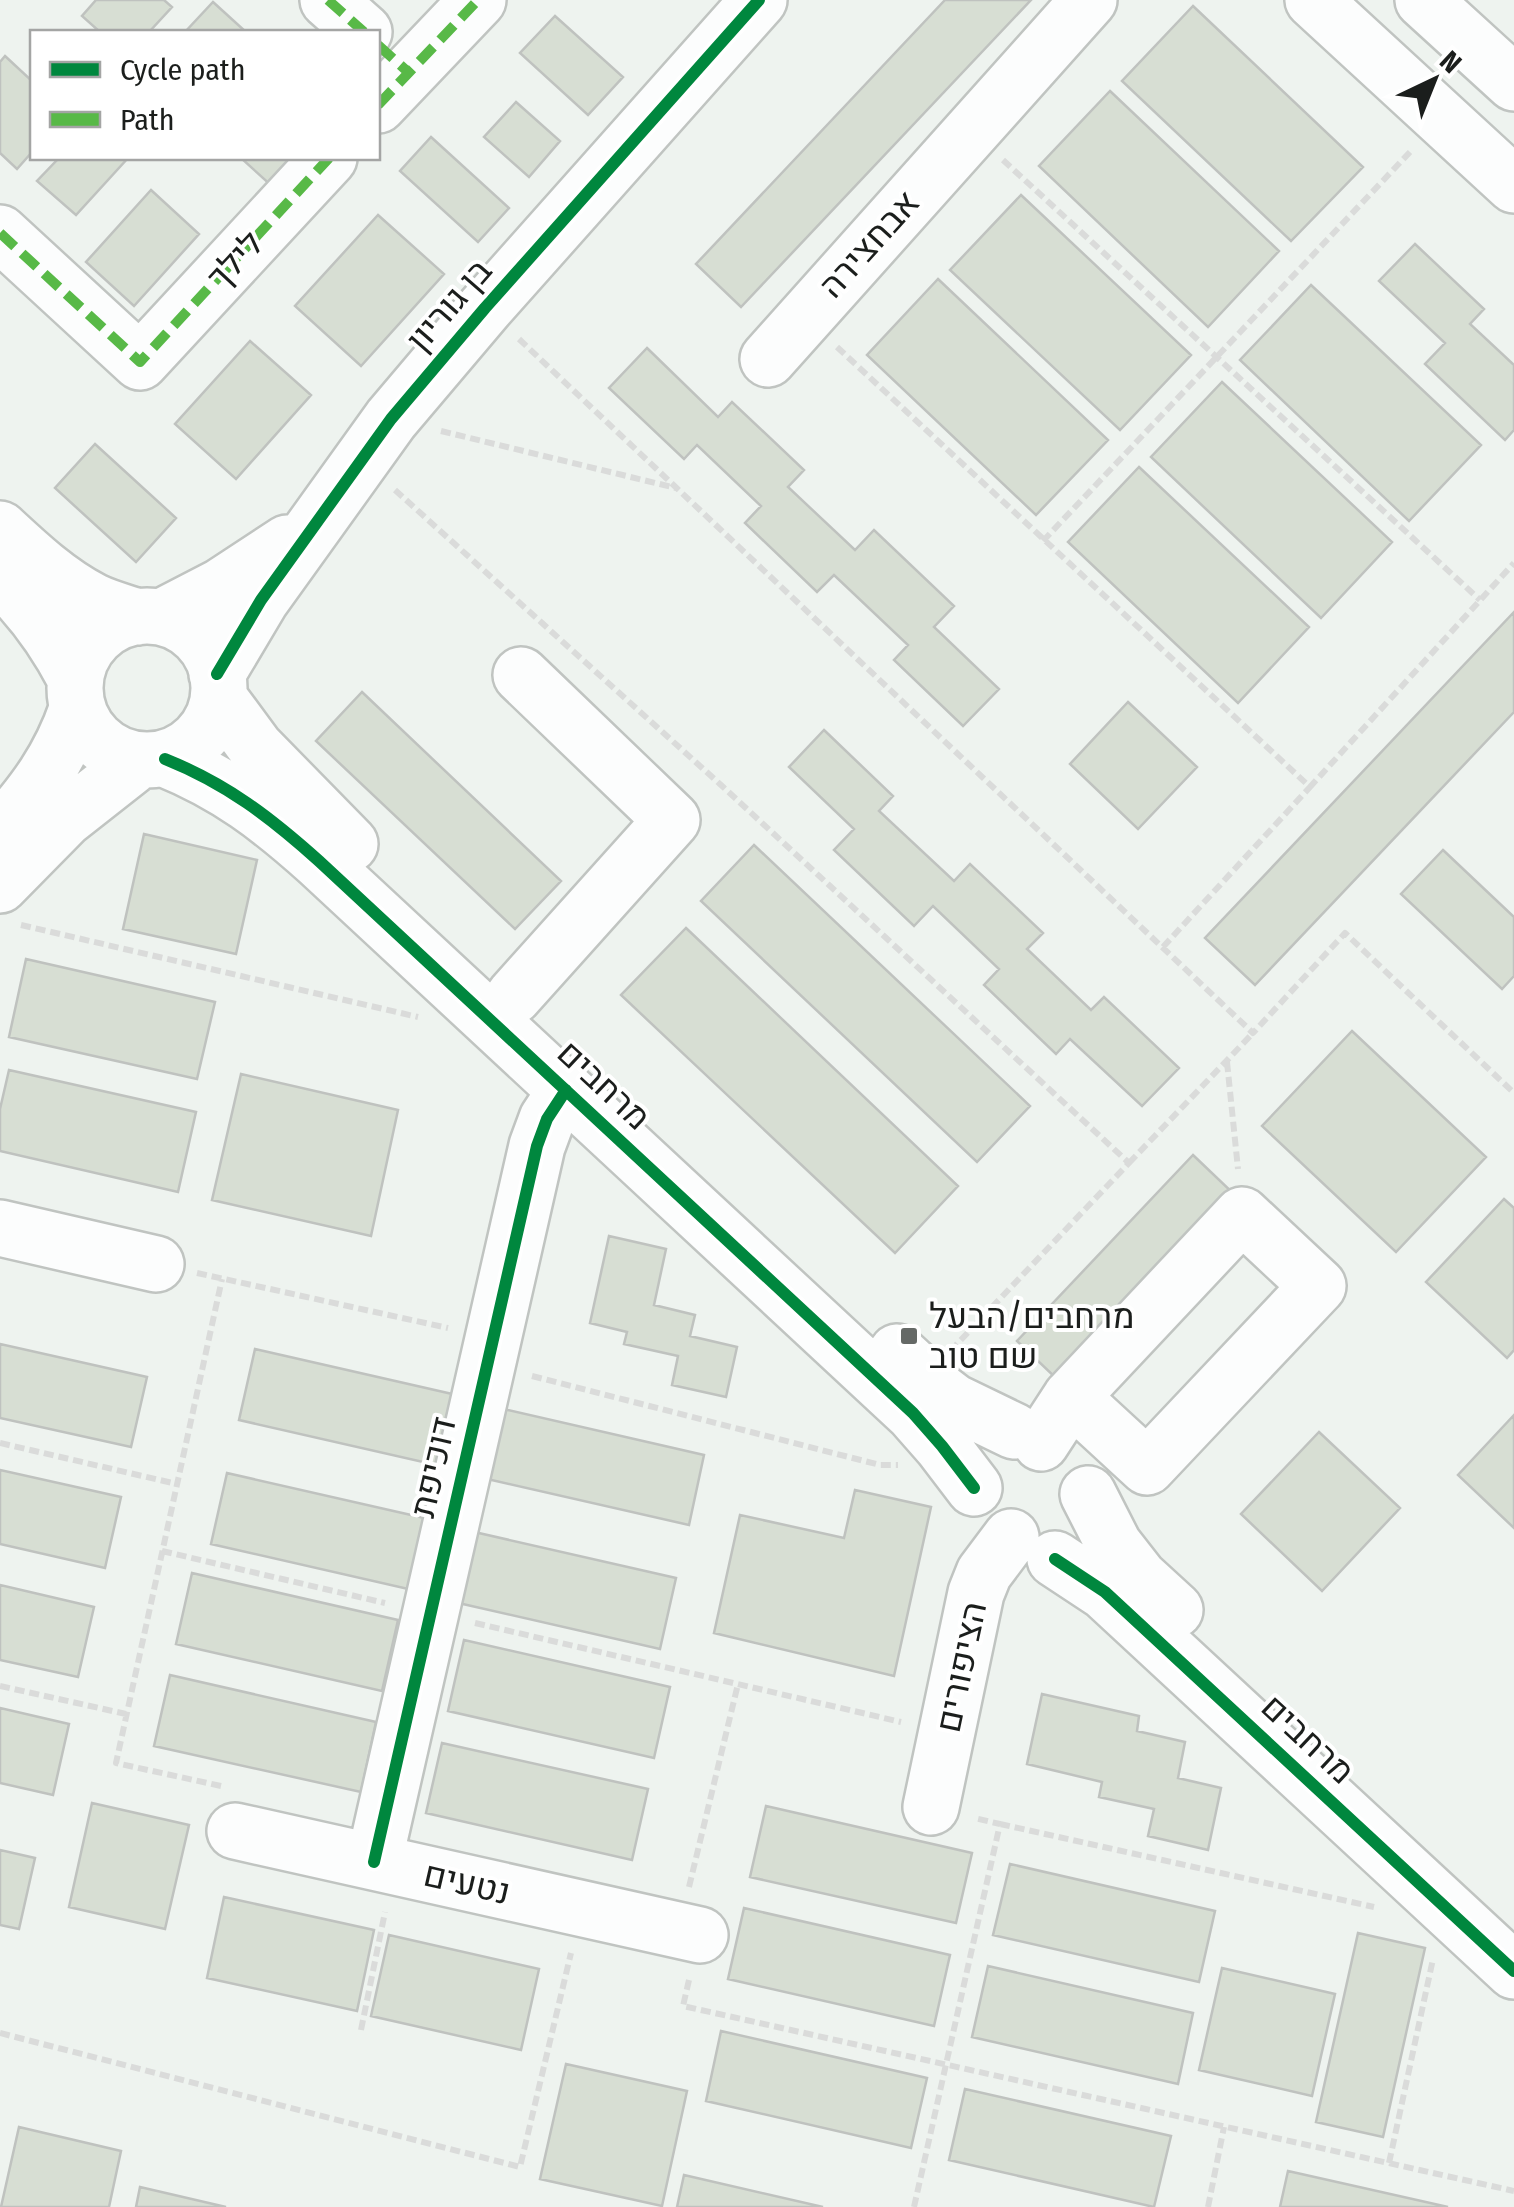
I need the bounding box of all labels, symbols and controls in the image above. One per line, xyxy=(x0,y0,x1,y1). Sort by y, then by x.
legend xyxy=(30,30,380,160)
north arrow xyxy=(1384,30,1484,130)
text: N xyxy=(1433,44,1468,80)
text: Cycle path xyxy=(120,52,246,88)
text: Path xyxy=(120,102,174,138)
street label: אבחצירה xyxy=(810,182,928,306)
street label: לילך xyxy=(198,222,272,298)
street label: בן גוריון xyxy=(397,250,501,360)
street label: מרחבים xyxy=(549,1031,659,1139)
place label: מרחבים/הבעל שם טוב xyxy=(929,1295,1134,1377)
marker: מרחבים/הבעל שם טוב xyxy=(898,1325,920,1347)
street label: דוכיפת xyxy=(401,1413,465,1521)
street label: הציפורים xyxy=(927,1598,995,1736)
street label: מרחבים xyxy=(1253,1685,1363,1793)
street label: נטעים xyxy=(420,1853,514,1913)

